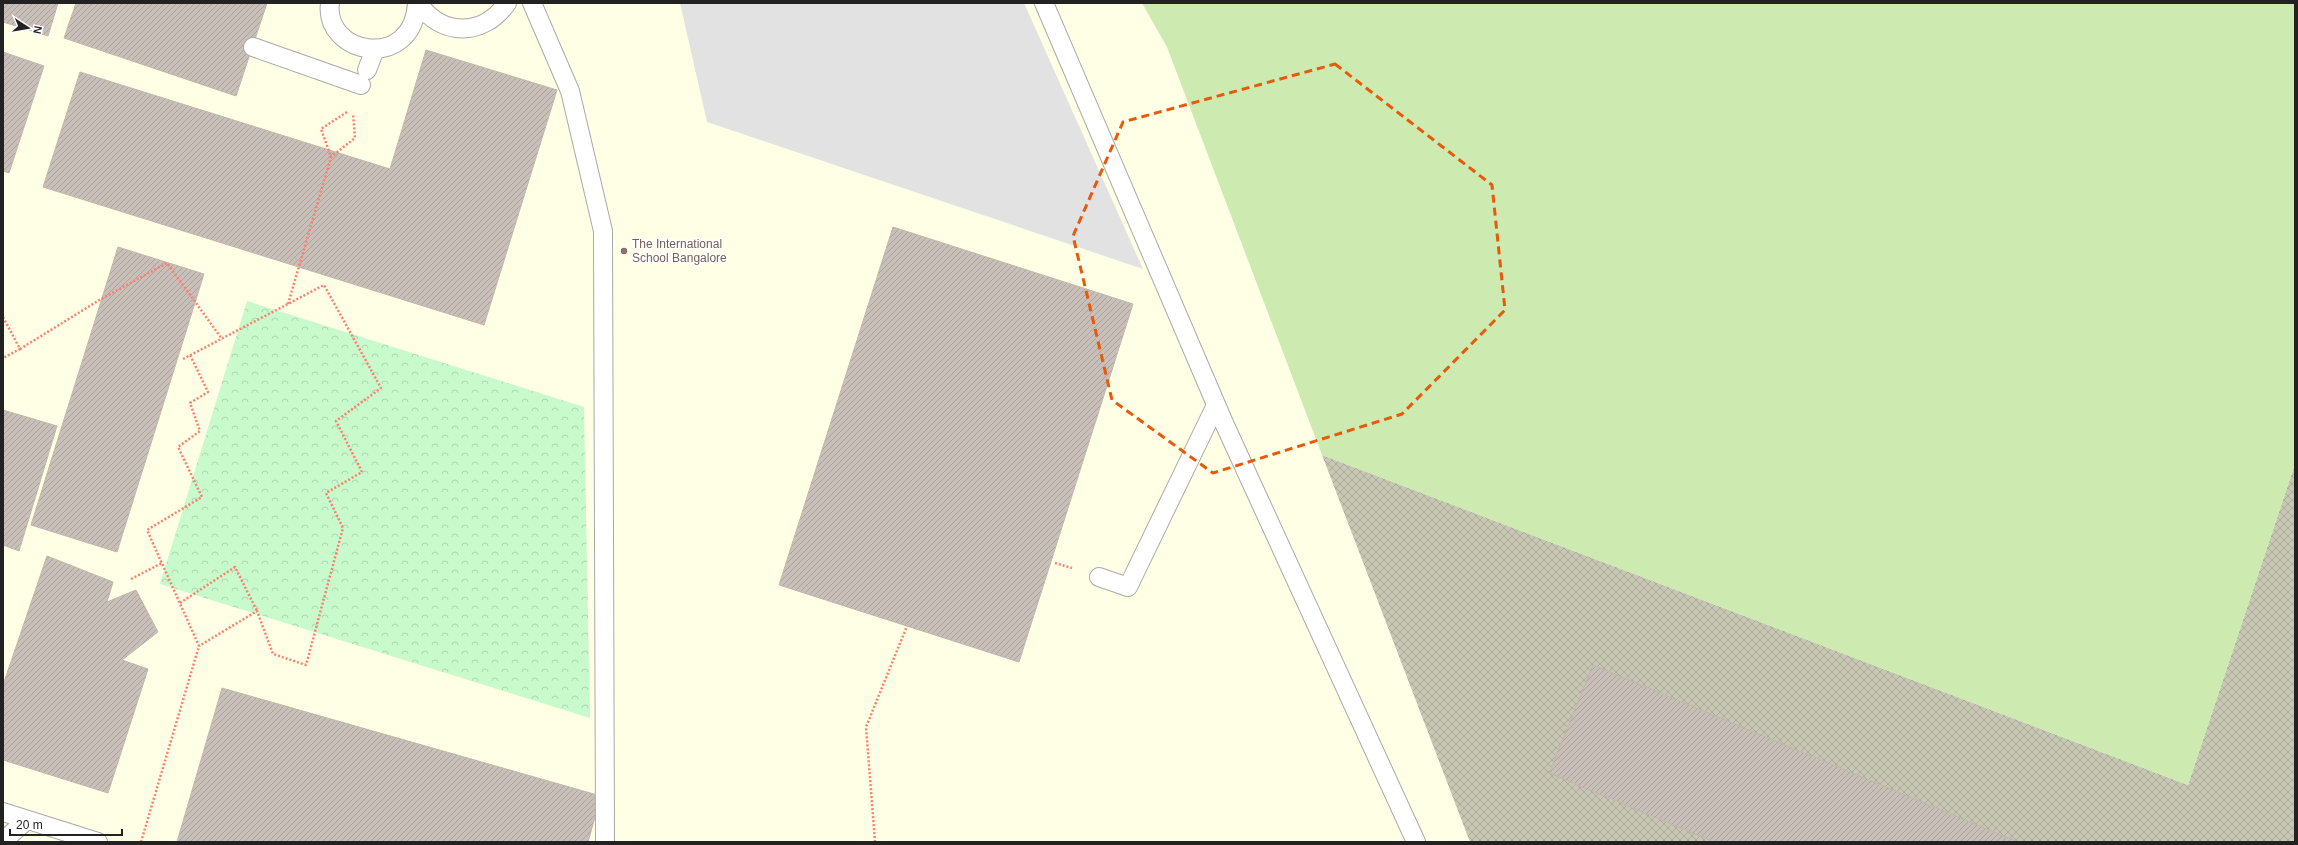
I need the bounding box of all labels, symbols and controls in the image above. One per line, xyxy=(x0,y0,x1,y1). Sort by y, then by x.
north arrow xyxy=(8,8,48,48)
text: N xyxy=(31,25,44,35)
place label: The International School Bangalore xyxy=(632,237,727,265)
marker: The International School Bangalore xyxy=(619,246,629,256)
scale bar xyxy=(10,811,122,837)
text: 20 m xyxy=(16,818,43,832)

